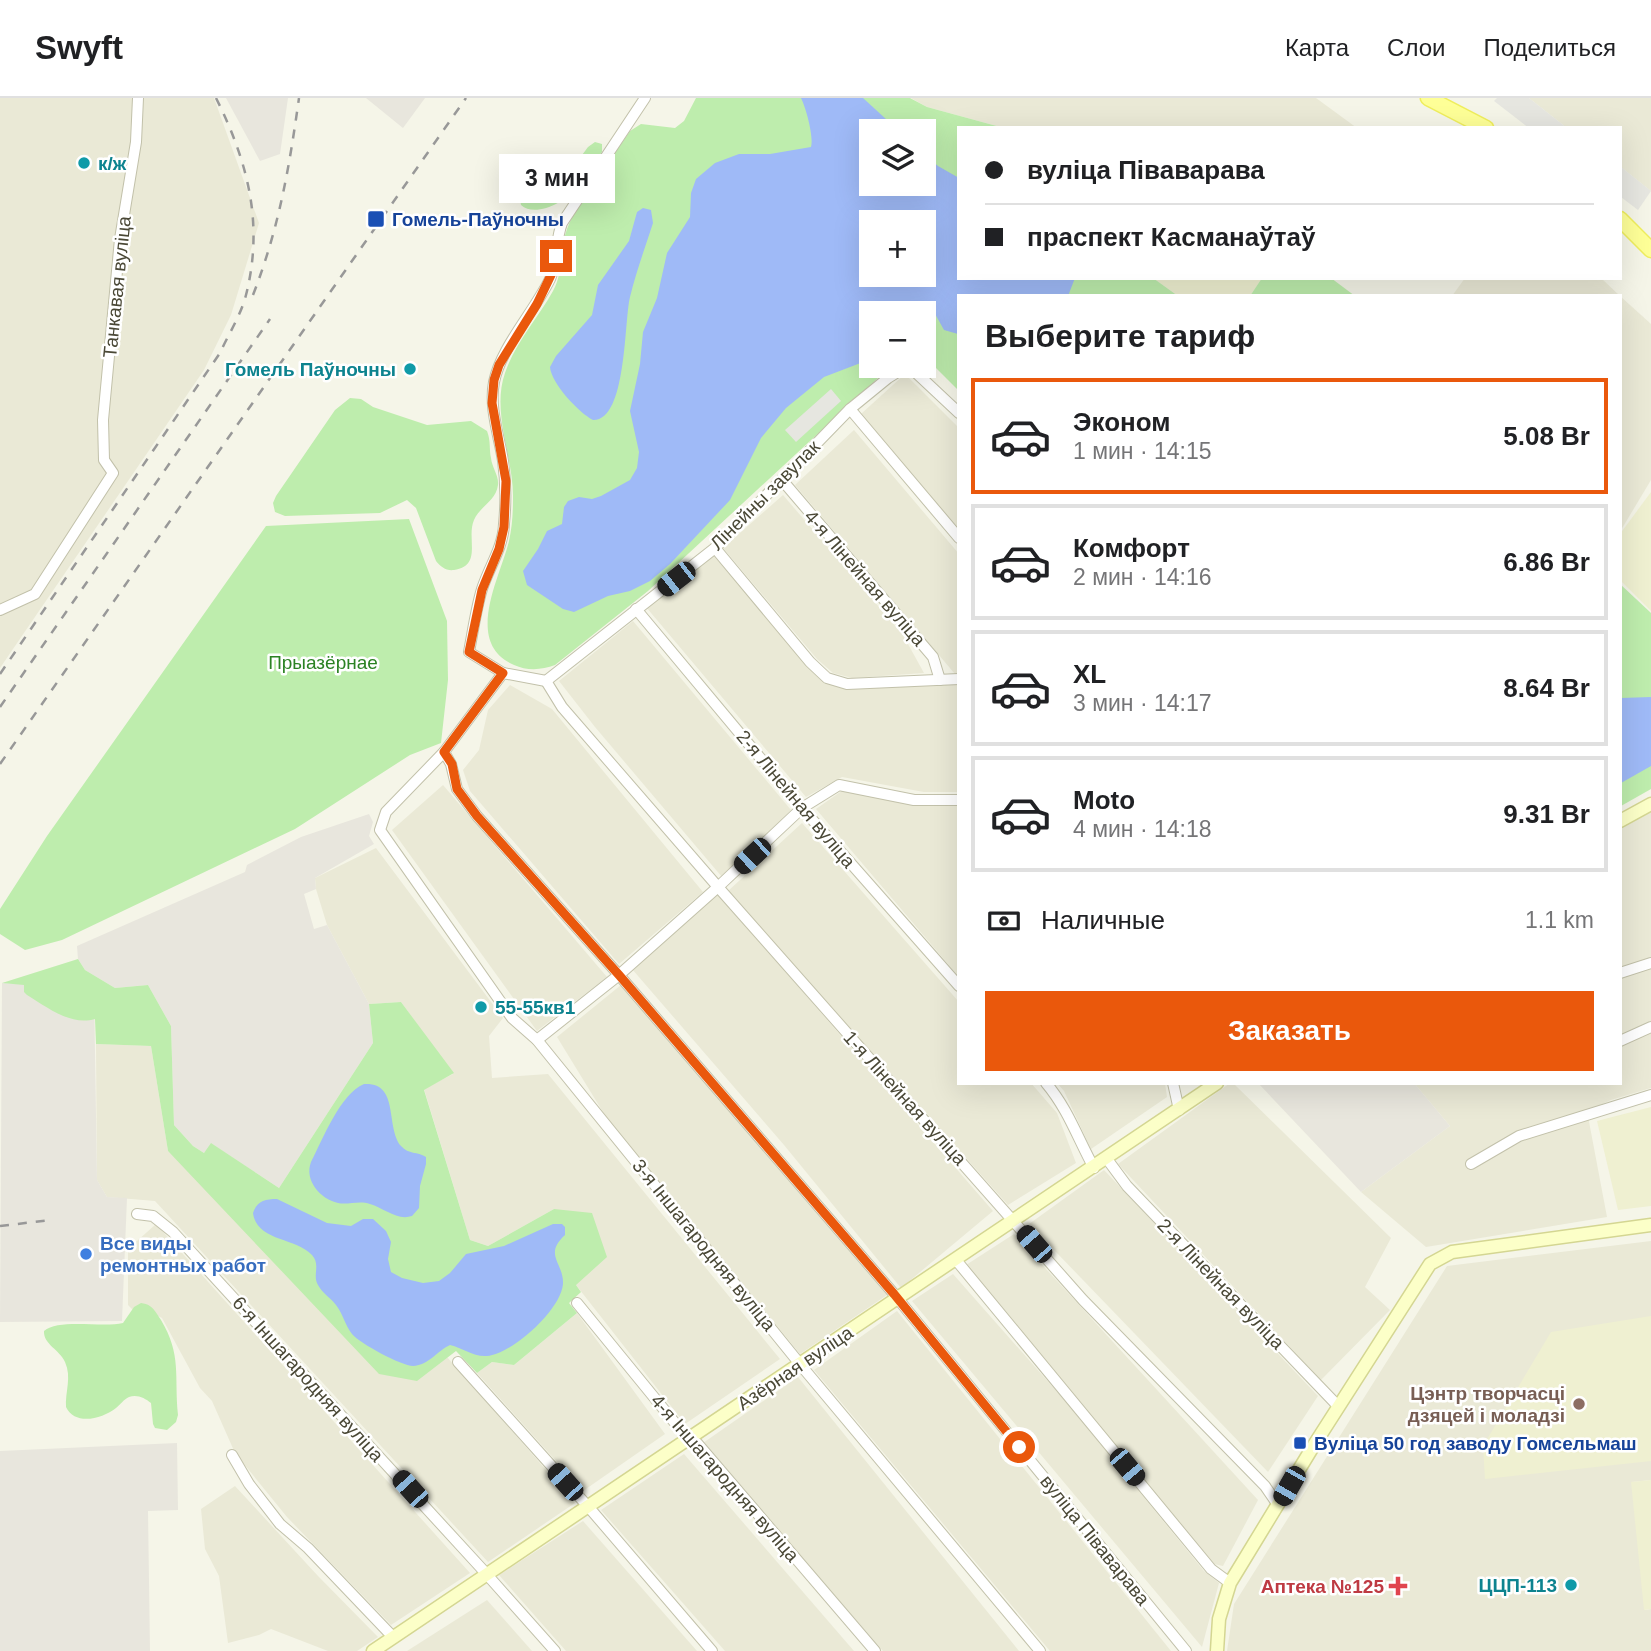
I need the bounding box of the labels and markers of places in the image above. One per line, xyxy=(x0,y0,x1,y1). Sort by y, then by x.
place label: к/ж xyxy=(98,153,127,174)
marker: к/ж xyxy=(76,155,92,171)
marker: Гомель-Паўночны xyxy=(366,209,386,229)
place label: Гомель-Паўночны xyxy=(392,209,564,230)
place label: Гомель Паўночны xyxy=(225,359,396,380)
marker: Гомель Паўночны xyxy=(402,361,418,377)
place label: 55-55кв1 xyxy=(495,997,576,1018)
marker: 55-55кв1 xyxy=(473,999,489,1015)
place label: Все виды ремонтных работ xyxy=(100,1233,266,1276)
marker: Все виды ремонтных работ xyxy=(78,1246,94,1262)
place label: Цэнтр творчасці дзяцей і моладзі xyxy=(1408,1383,1565,1426)
marker: Цэнтр творчасці дзяцей і моладзі xyxy=(1571,1396,1587,1412)
place label: Вуліца 50 год заводу Гомсельмаш xyxy=(1314,1433,1637,1454)
marker: Вуліца 50 год заводу Гомсельмаш xyxy=(1292,1435,1308,1451)
place label: ЦЦП-113 xyxy=(1479,1575,1557,1596)
place label: Аптека №125 xyxy=(1261,1576,1384,1597)
marker: ЦЦП-113 xyxy=(1563,1577,1579,1593)
marker: Аптека №125 xyxy=(1390,1578,1406,1594)

